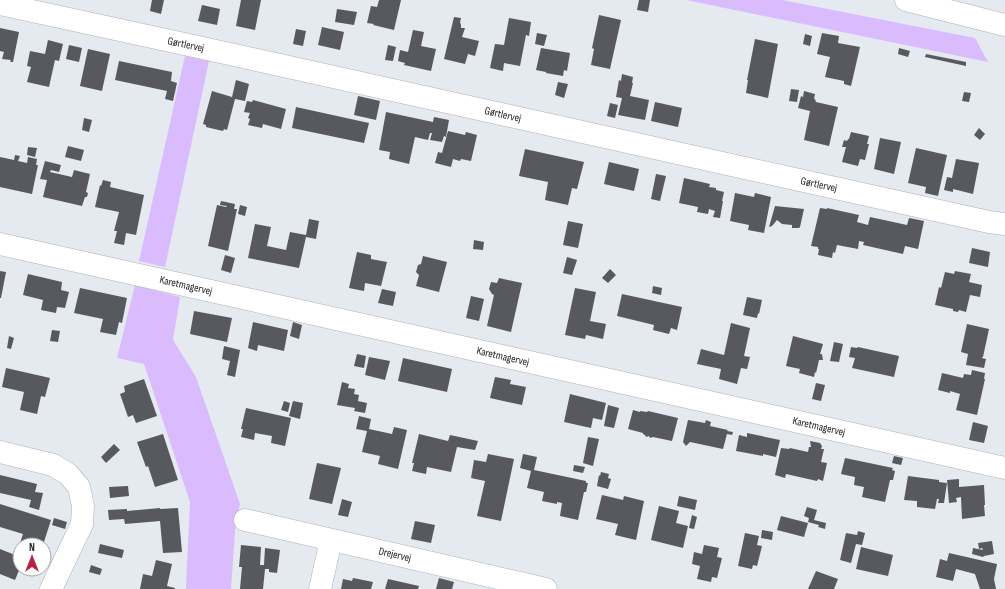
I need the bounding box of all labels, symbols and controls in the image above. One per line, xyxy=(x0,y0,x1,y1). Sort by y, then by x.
street label: Gørtlervej xyxy=(166,34,205,55)
street label: Gørtlervej xyxy=(483,104,522,125)
street label: Gørtlervej xyxy=(799,174,838,195)
street label: Karetmagervej xyxy=(158,273,214,298)
street label: Karetmagervej xyxy=(475,344,531,369)
street label: Karetmagervej xyxy=(791,414,847,439)
north arrow xyxy=(12,537,52,577)
text: N xyxy=(29,541,35,554)
street label: Drejervej xyxy=(377,544,412,565)

